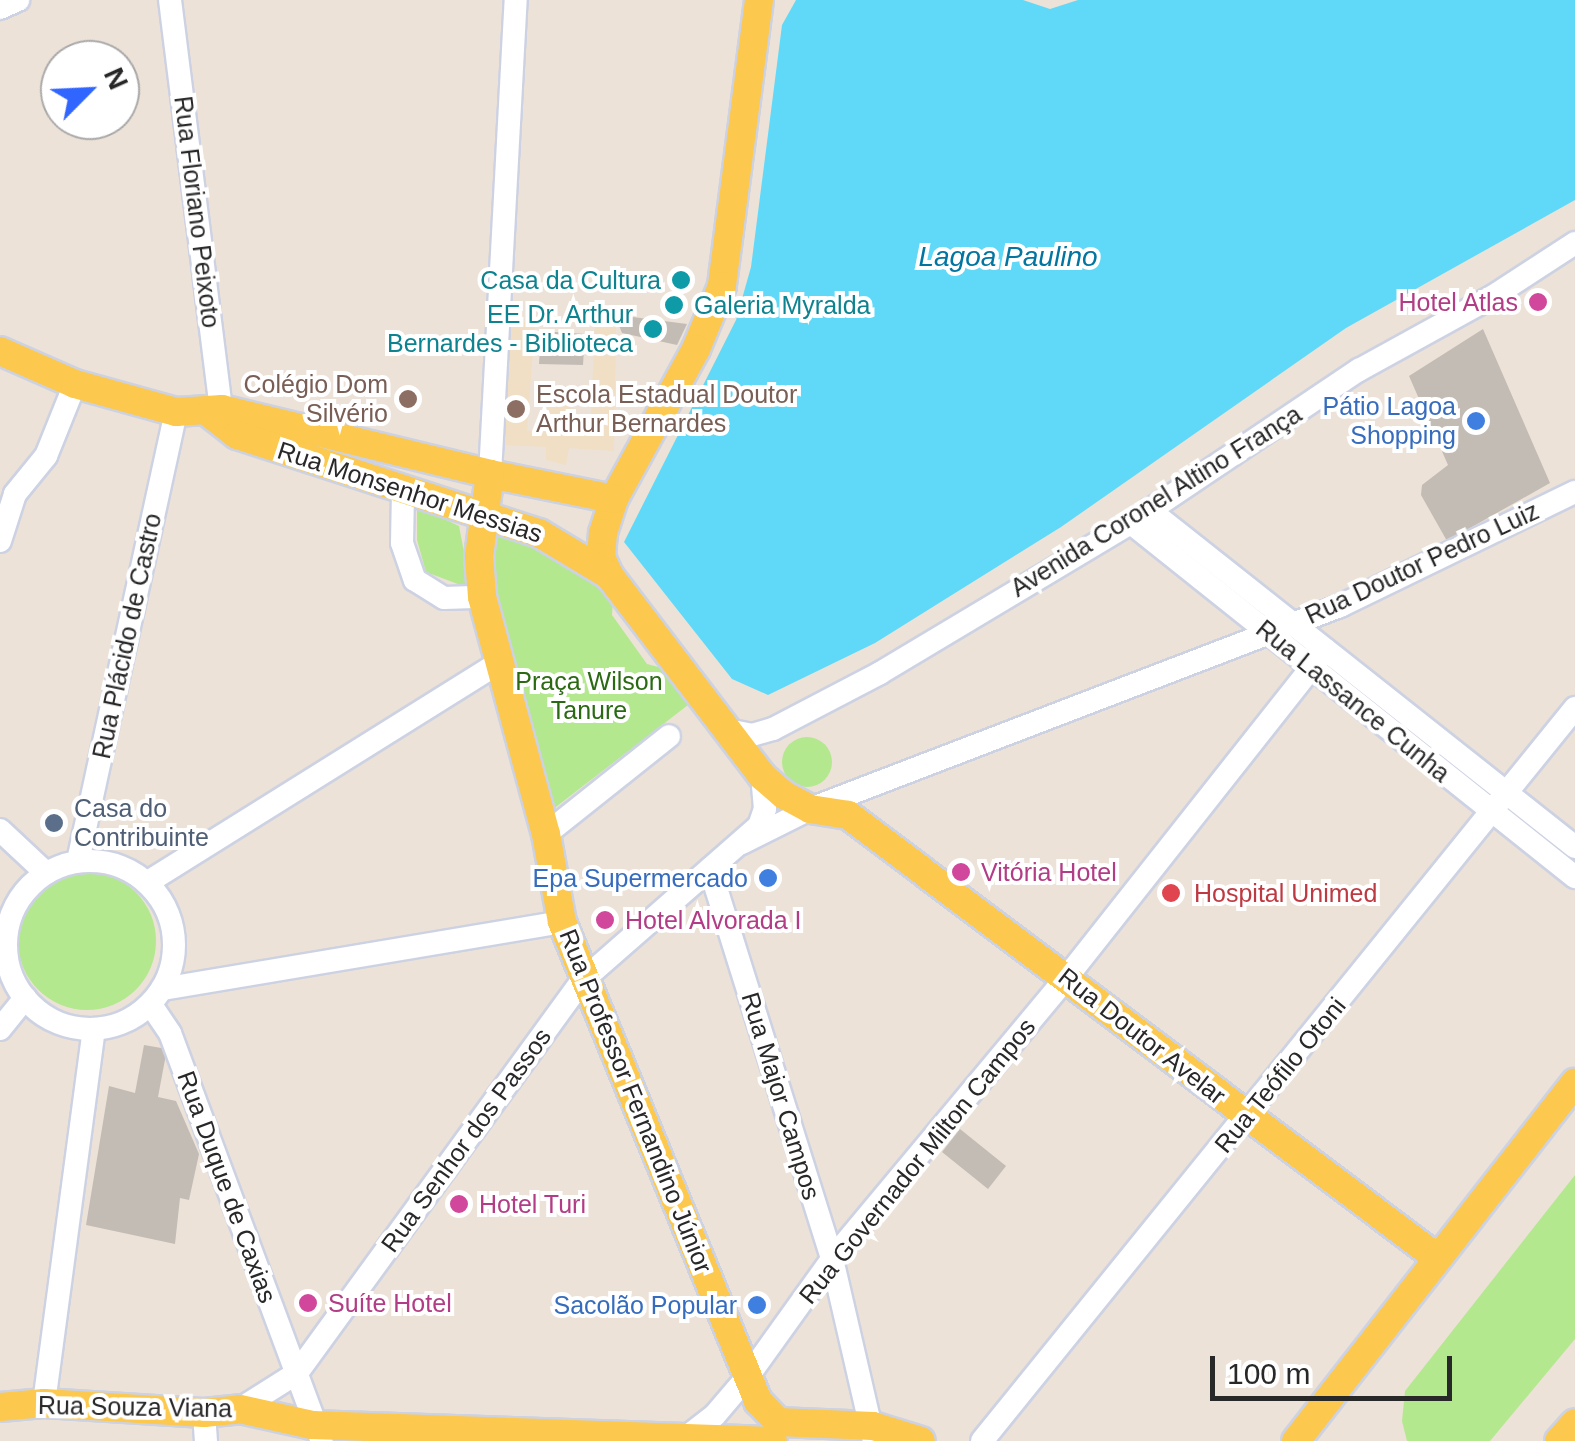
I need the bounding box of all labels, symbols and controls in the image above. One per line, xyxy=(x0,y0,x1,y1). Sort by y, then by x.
north arrow xyxy=(40,40,140,140)
text: N xyxy=(98,63,134,94)
street label: Rua Floriano Peixoto xyxy=(168,94,226,330)
water label: Lagoa Paulino xyxy=(918,240,1098,274)
place label: Casa da Cultura xyxy=(480,265,661,295)
marker: Casa da Cultura xyxy=(670,269,692,291)
place label: Hotel Atlas xyxy=(1397,287,1518,317)
place label: Galeria Myralda xyxy=(694,290,870,320)
marker: Hotel Atlas xyxy=(1527,291,1549,313)
marker: Galeria Myralda xyxy=(663,294,685,316)
place label: EE Dr. Arthur Bernardes - Biblioteca xyxy=(387,300,633,359)
marker: EE Dr. Arthur Bernardes - Biblioteca xyxy=(642,318,664,340)
place label: Colégio Dom Silvério xyxy=(243,370,388,429)
place label: Escola Estadual Doutor Arthur Bernardes xyxy=(536,380,797,439)
marker: Colégio Dom Silvério xyxy=(397,388,419,410)
place label: Pátio Lagoa Shopping xyxy=(1323,392,1456,451)
marker: Escola Estadual Doutor Arthur Bernardes xyxy=(505,398,527,420)
street label: Avenida Coronel Altino França xyxy=(1004,399,1308,603)
marker: Pátio Lagoa Shopping xyxy=(1465,410,1487,432)
street label: Rua Monsenhor Messias xyxy=(274,435,546,549)
street label: Rua Doutor Pedro Luiz xyxy=(1300,496,1544,630)
street label: Rua Plácido de Castro xyxy=(86,511,168,761)
street label: Rua Lassance Cunha xyxy=(1250,614,1456,788)
park label: Praça Wilson Tanure xyxy=(515,667,663,726)
place label: Casa do Contribuinte xyxy=(74,794,209,853)
marker: Casa do Contribuinte xyxy=(43,812,65,834)
place label: Vitória Hotel xyxy=(981,857,1117,887)
marker: Vitória Hotel xyxy=(950,861,972,883)
place label: Epa Supermercado xyxy=(533,863,748,893)
marker: Epa Supermercado xyxy=(757,867,779,889)
place label: Hospital Unimed xyxy=(1194,878,1377,908)
marker: Hospital Unimed xyxy=(1158,880,1184,906)
place label: Hotel Alvorada I xyxy=(625,905,803,935)
marker: Hotel Alvorada I xyxy=(594,909,616,931)
street label: Rua Professor Fernandino Júnior xyxy=(553,925,719,1277)
street label: Rua Doutor Avelar xyxy=(1052,961,1232,1111)
street label: Rua Major Campos xyxy=(735,989,827,1203)
street label: Rua Teófilo Otoni xyxy=(1208,991,1352,1159)
street label: Rua Governador Milton Campos xyxy=(793,1012,1041,1310)
street label: Rua Senhor dos Passos xyxy=(375,1022,557,1258)
street label: Rua Duque de Caxias xyxy=(171,1067,283,1307)
place label: Hotel Turi xyxy=(479,1189,586,1219)
marker: Hotel Turi xyxy=(448,1193,470,1215)
place label: Suíte Hotel xyxy=(328,1288,452,1318)
place label: Sacolão Popular xyxy=(554,1290,737,1320)
marker: Suíte Hotel xyxy=(297,1292,319,1314)
marker: Sacolão Popular xyxy=(746,1294,768,1316)
scale bar xyxy=(1215,1336,1458,1398)
text: 100 m xyxy=(1227,1357,1310,1390)
street label: Rua Souza Viana xyxy=(38,1390,232,1424)

